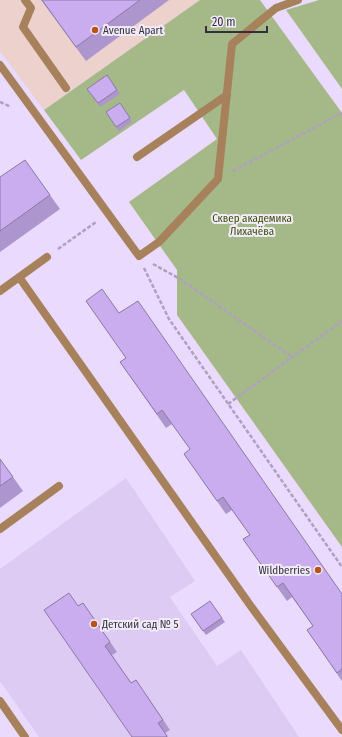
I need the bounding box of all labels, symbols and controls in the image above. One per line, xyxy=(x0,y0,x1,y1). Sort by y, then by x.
scale bar xyxy=(206,8,267,34)
text: 20 m xyxy=(212,15,236,29)
place label: Avenue Apart xyxy=(103,24,163,37)
marker: Avenue Apart xyxy=(90,25,100,35)
park label: Сквер академика Лихачёва xyxy=(212,212,292,238)
place label: Wildberries xyxy=(258,564,310,577)
marker: Wildberries xyxy=(313,565,323,575)
place label: Детский сад № 5 xyxy=(101,618,179,631)
marker: Детский сад № 5 xyxy=(89,619,99,629)

